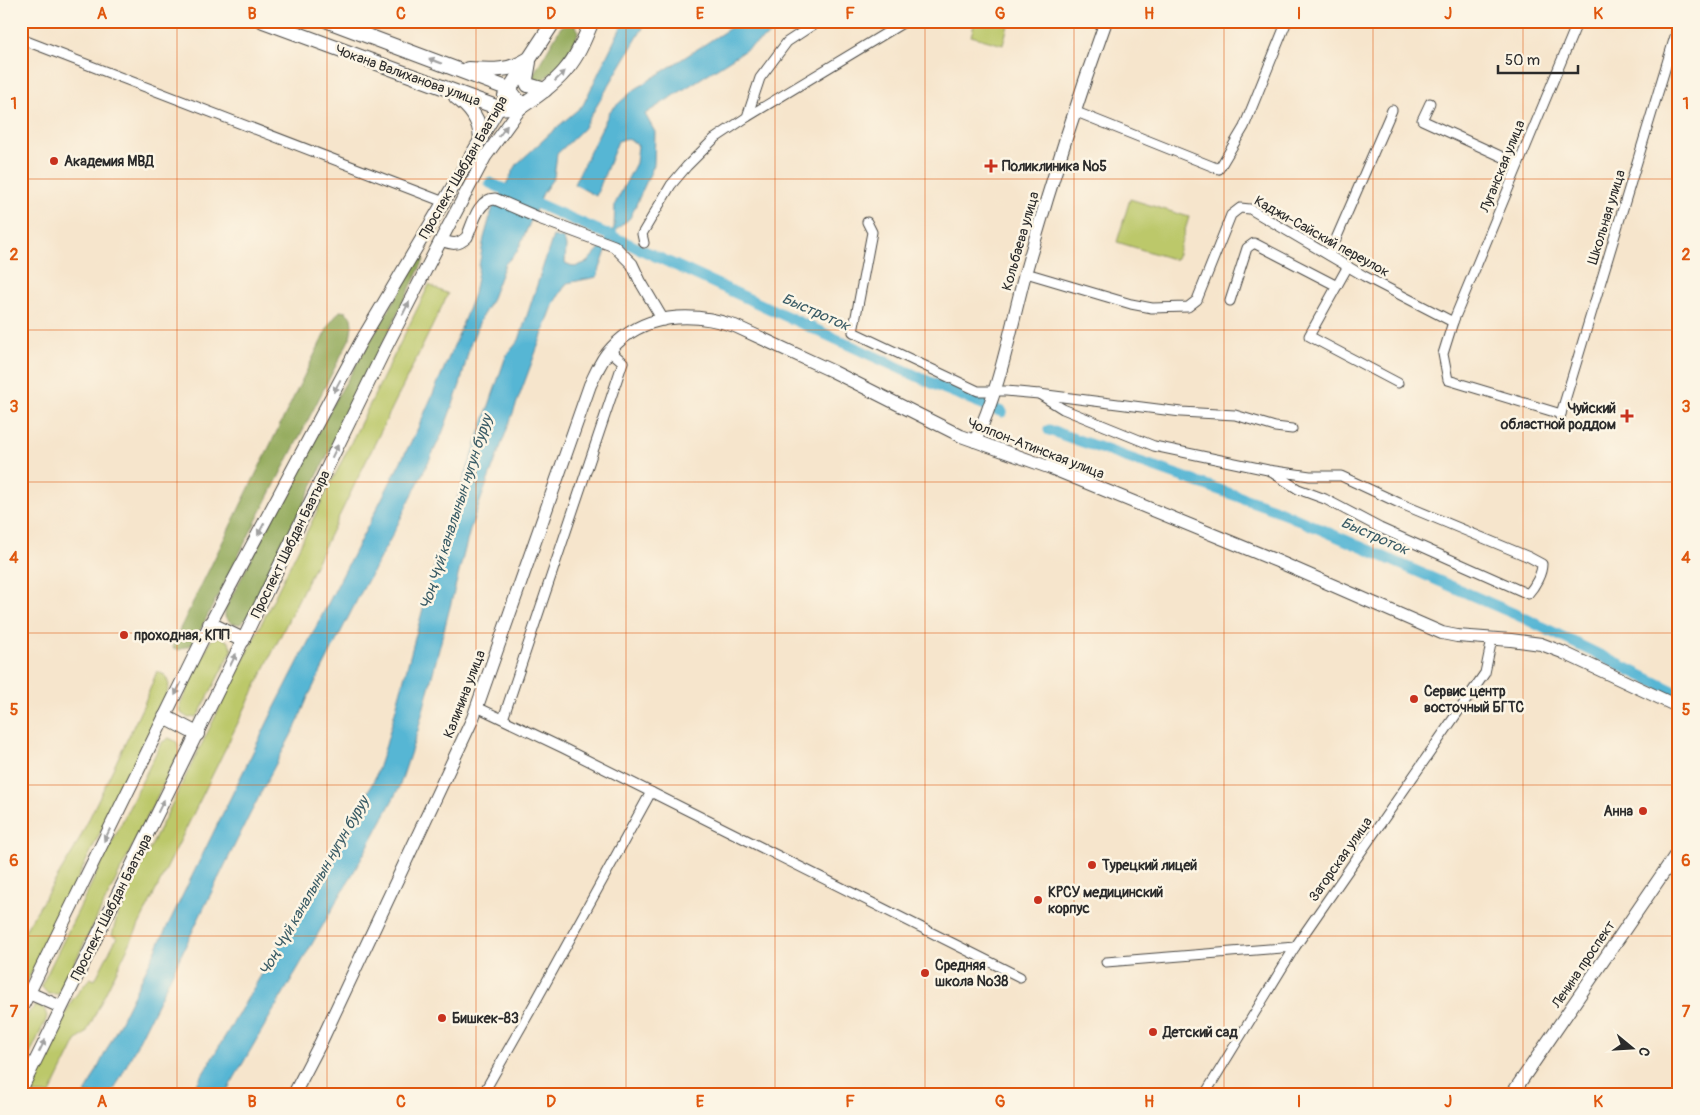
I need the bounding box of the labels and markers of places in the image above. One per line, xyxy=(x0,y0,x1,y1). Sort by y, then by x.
place label: Академия МВД xyxy=(64,153,154,170)
marker: Академия МВД xyxy=(48,155,60,167)
place label: Поликлиника №5 xyxy=(1002,158,1107,175)
marker: Поликлиника №5 xyxy=(984,159,998,173)
place label: Чуйский областной роддом xyxy=(1500,400,1616,433)
marker: Чуйский областной роддом xyxy=(1620,409,1634,423)
place label: проходная, КПП xyxy=(134,627,230,644)
marker: проходная, КПП xyxy=(118,629,130,641)
place label: Сервис центр восточный БГТС xyxy=(1424,683,1524,716)
marker: Сервис центр восточный БГТС xyxy=(1408,693,1420,705)
place label: Анна xyxy=(1603,803,1633,820)
marker: Анна xyxy=(1637,805,1649,817)
place label: Турецкий лицей xyxy=(1101,857,1198,874)
marker: Турецкий лицей xyxy=(1086,859,1098,871)
place label: КРСУ медицинский корпус xyxy=(1048,884,1163,917)
marker: КРСУ медицинский корпус xyxy=(1032,894,1044,906)
place label: Средняя школа №38 xyxy=(935,957,1008,990)
marker: Средняя школа №38 xyxy=(919,967,931,979)
place label: Бишкек-83 xyxy=(452,1010,519,1027)
marker: Бишкек-83 xyxy=(436,1012,448,1024)
place label: Детский сад xyxy=(1162,1024,1238,1041)
marker: Детский сад xyxy=(1147,1026,1159,1038)

